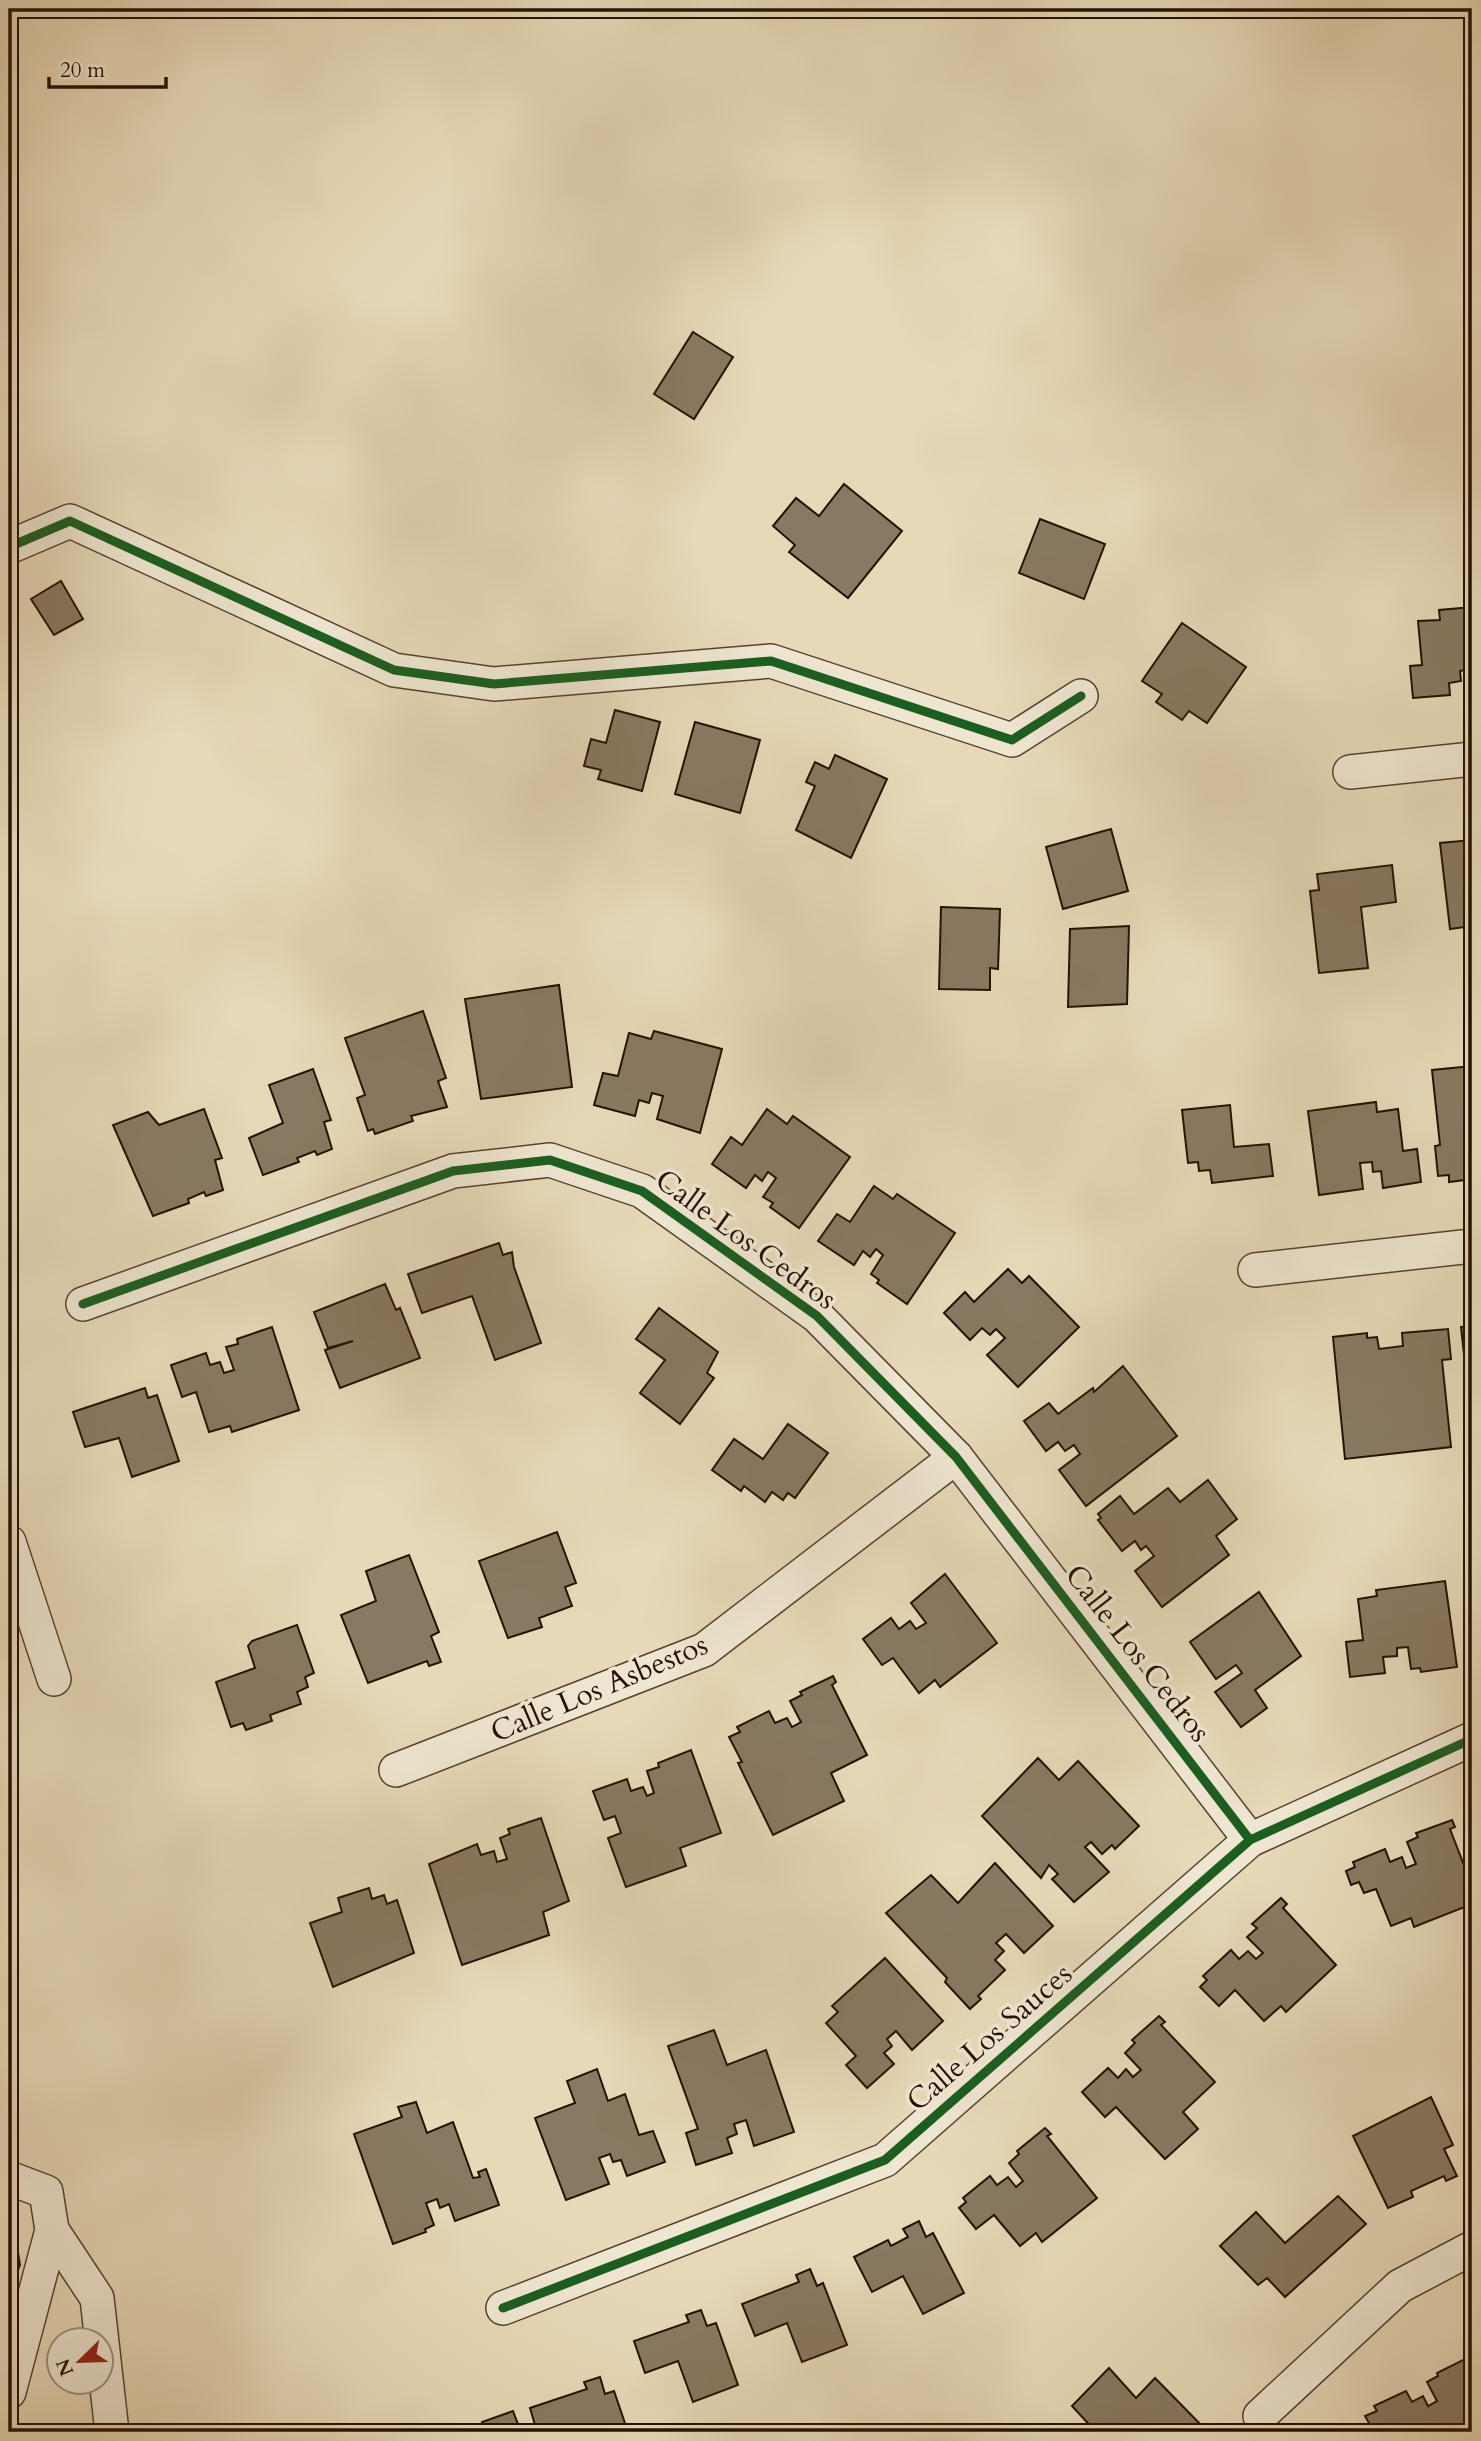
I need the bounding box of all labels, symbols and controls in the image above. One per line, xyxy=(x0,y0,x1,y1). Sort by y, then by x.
scale bar xyxy=(49,46,166,90)
text: 20 m xyxy=(60,56,105,85)
street label: Calle Los Cedros xyxy=(647,1160,845,1319)
street label: Calle Los Cedros xyxy=(1055,1556,1220,1751)
street label: Calle Los Asbestos xyxy=(484,1624,714,1753)
street label: Calle Los Sauces xyxy=(898,1954,1081,2121)
north arrow xyxy=(46,2326,116,2396)
text: N xyxy=(50,2354,80,2380)

